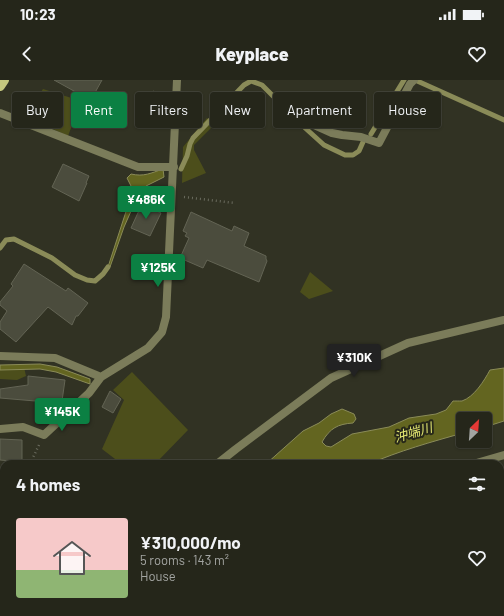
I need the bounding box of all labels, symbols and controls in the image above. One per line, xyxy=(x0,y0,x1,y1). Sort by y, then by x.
text: 10:23 xyxy=(20,5,56,23)
icon: back xyxy=(16,43,38,65)
text: Keyplace xyxy=(215,43,289,65)
icon: heart xyxy=(466,43,488,65)
chip: Buy xyxy=(12,92,63,128)
chip: Rent xyxy=(71,92,127,128)
chip: Filters xyxy=(135,92,202,128)
chip: New xyxy=(210,92,265,128)
chip: Apartment xyxy=(273,92,366,128)
chip: House xyxy=(374,92,441,128)
pin: ¥486K xyxy=(118,186,174,220)
text: ¥486K xyxy=(127,191,165,207)
pin: ¥125K xyxy=(130,254,186,288)
text: ¥125K xyxy=(140,259,176,275)
pin: ¥310K xyxy=(326,344,382,378)
text: ¥310K xyxy=(336,349,372,365)
pin: ¥145K xyxy=(34,398,90,432)
text: ¥145K xyxy=(44,403,80,419)
north arrow xyxy=(456,412,492,448)
map controls xyxy=(456,412,492,448)
water label: 沖端川 xyxy=(392,418,436,445)
icon: filters xyxy=(466,473,488,495)
text: 4 homes xyxy=(16,474,80,494)
text: ¥310,000/mo xyxy=(140,532,241,552)
icon: home xyxy=(48,534,96,582)
icon: heart xyxy=(466,547,488,569)
text: 5 rooms · 143 m² xyxy=(140,552,229,568)
text: House xyxy=(140,568,176,584)

